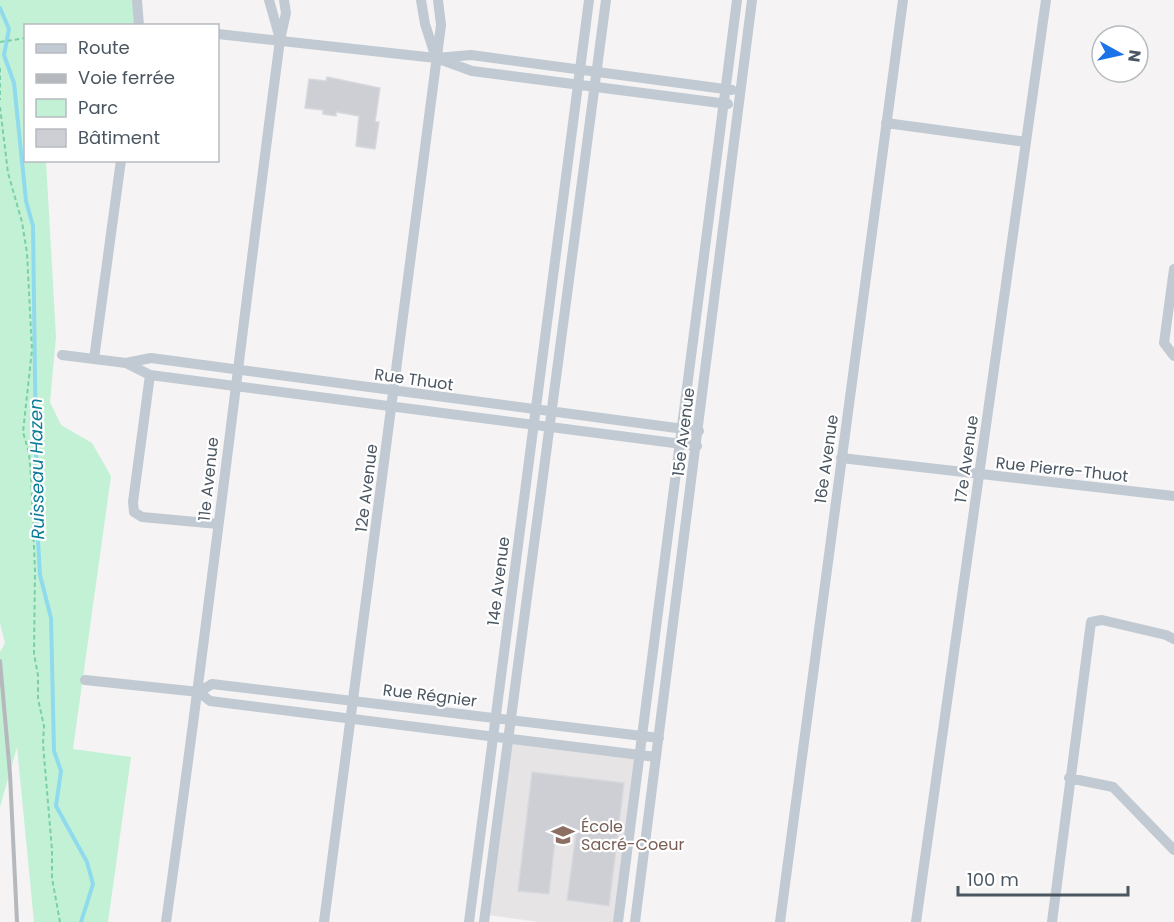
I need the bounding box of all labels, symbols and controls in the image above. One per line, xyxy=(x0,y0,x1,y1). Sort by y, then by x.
legend xyxy=(24,24,219,162)
north arrow xyxy=(1090,24,1150,84)
text: Route xyxy=(78,35,130,60)
text: N xyxy=(1122,48,1147,64)
text: Voie ferrée xyxy=(78,65,175,90)
text: Parc xyxy=(78,95,118,120)
text: Bâtiment xyxy=(78,125,160,150)
street label: Rue Thuot xyxy=(373,363,455,396)
street label: 15e Avenue xyxy=(667,386,700,478)
water label: Ruisseau Hazen xyxy=(23,398,50,540)
street label: 16e Avenue xyxy=(809,413,844,505)
street label: 17e Avenue xyxy=(949,414,984,504)
street label: 11e Avenue xyxy=(193,436,224,522)
street label: 12e Avenue xyxy=(350,443,383,533)
street label: Rue Pierre-Thuot xyxy=(995,451,1130,488)
street label: 14e Avenue xyxy=(482,535,515,627)
street label: Rue Régnier xyxy=(382,678,478,713)
place label: École Sacré-Coeur xyxy=(581,815,684,856)
school or university icon: École Sacré-Coeur xyxy=(550,822,576,848)
scale bar xyxy=(958,859,1128,897)
text: 100 m xyxy=(967,867,1019,892)

